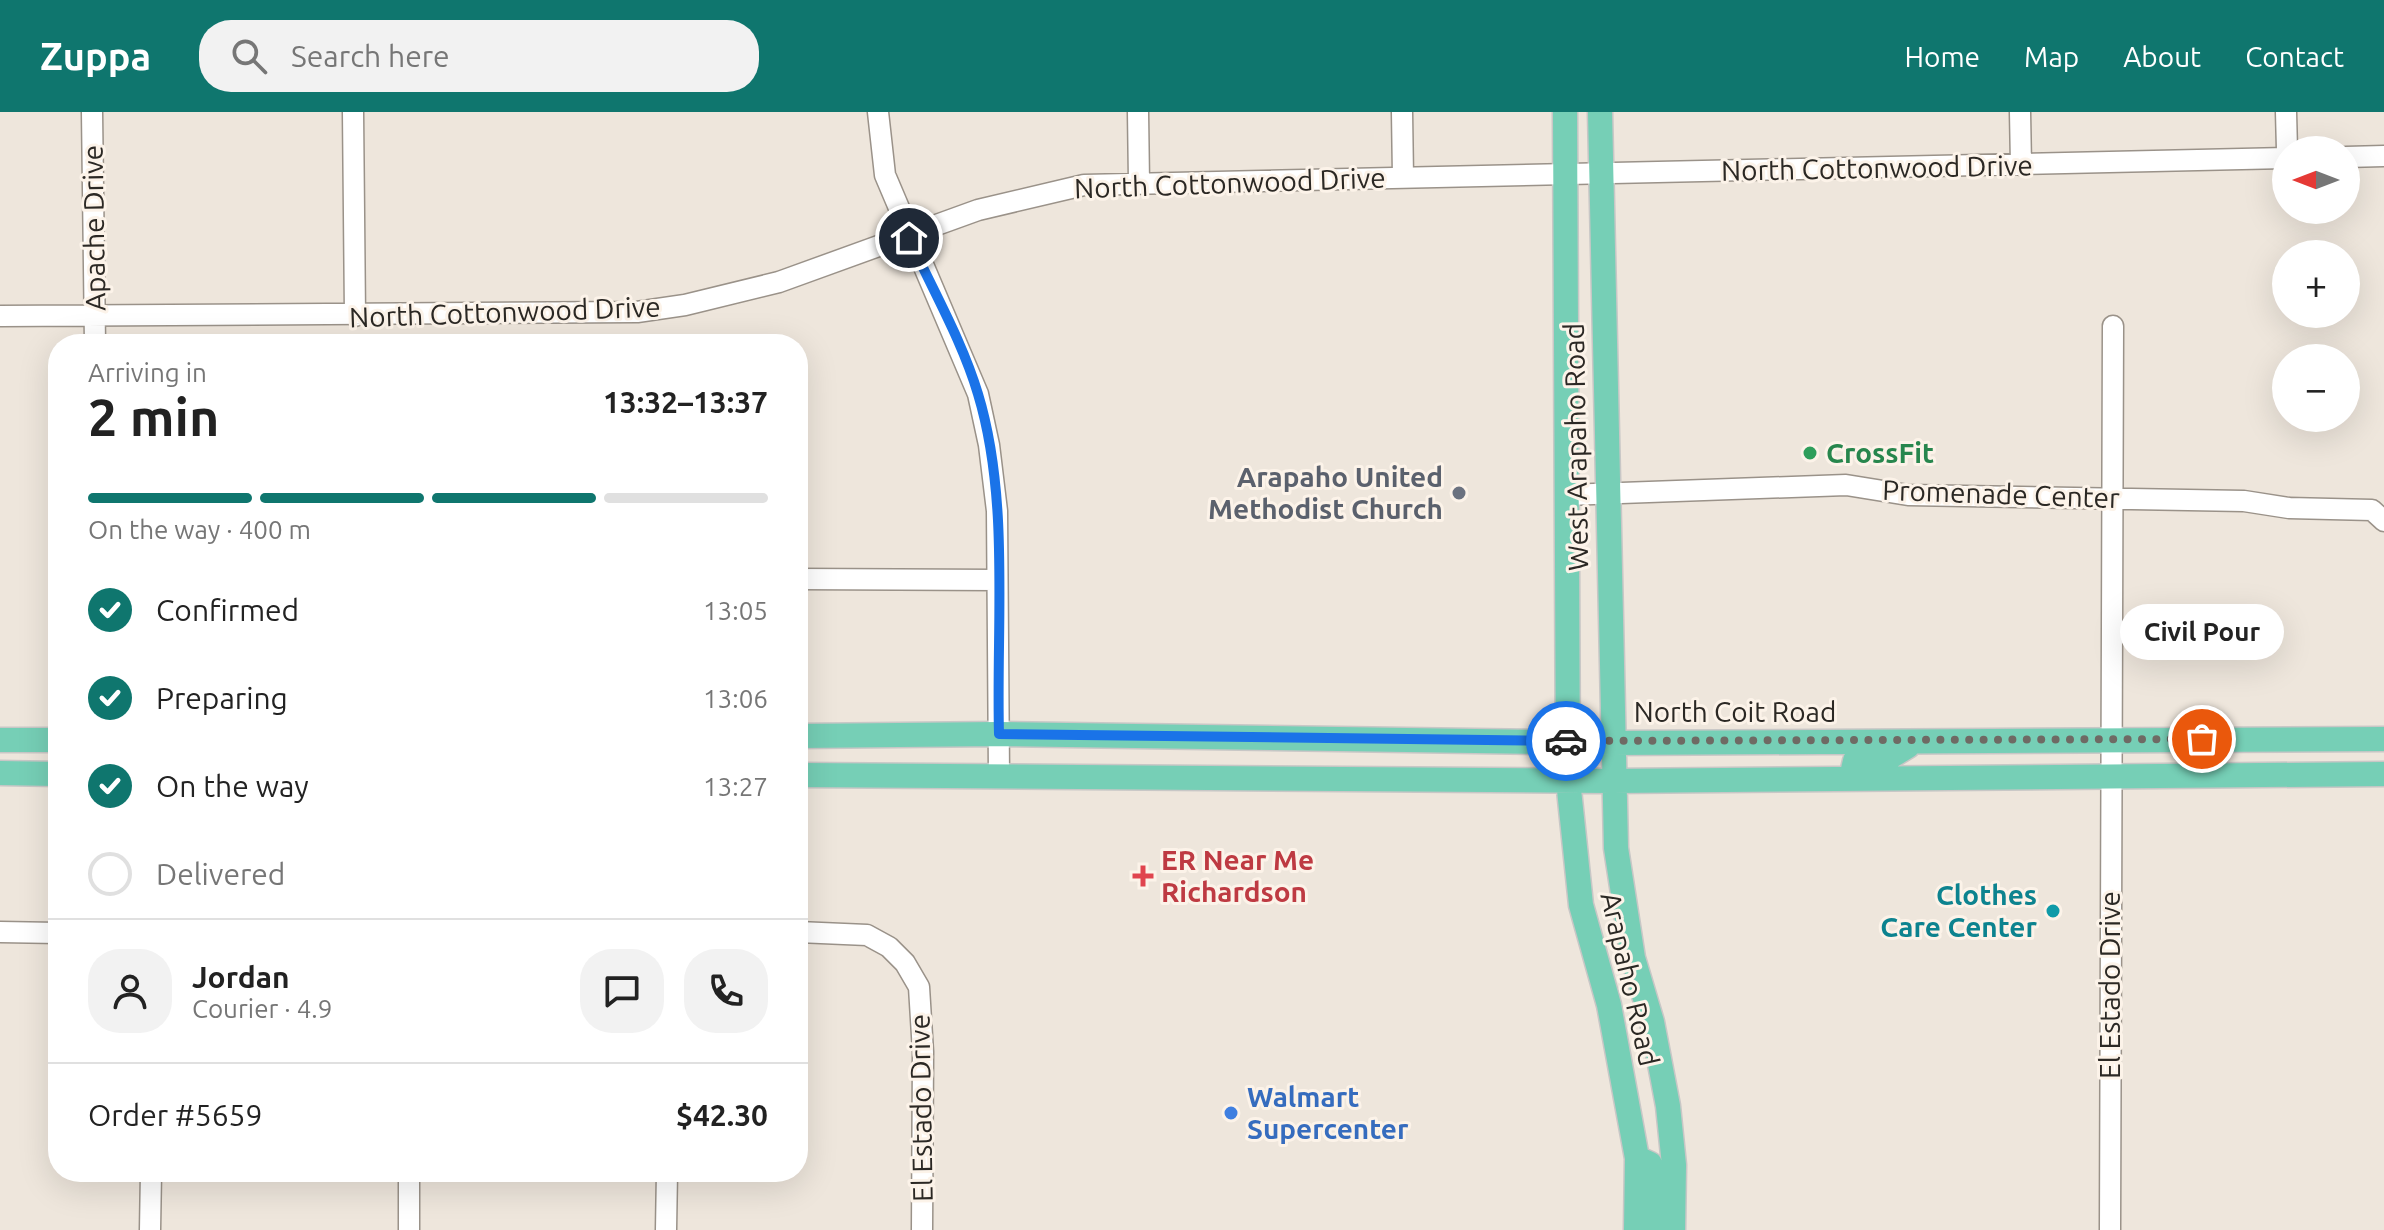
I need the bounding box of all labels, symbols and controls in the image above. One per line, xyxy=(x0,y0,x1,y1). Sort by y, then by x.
search box xyxy=(199,20,759,92)
icon: search xyxy=(227,34,271,78)
text: Zuppa xyxy=(40,35,151,77)
text: Search here xyxy=(291,39,450,73)
text: Home xyxy=(1905,41,1980,72)
text: Map xyxy=(2024,41,2079,72)
text: About xyxy=(2123,41,2201,72)
text: Contact xyxy=(2245,41,2344,72)
north arrow xyxy=(2272,136,2360,224)
map controls xyxy=(2272,136,2360,432)
street label: Apache Drive xyxy=(77,145,110,311)
street label: North Cottonwood Drive xyxy=(1721,149,2033,186)
street label: North Cottonwood Drive xyxy=(1074,162,1386,203)
pin xyxy=(875,204,943,272)
icon: home xyxy=(887,216,931,260)
button: + xyxy=(2272,240,2360,328)
street label: North Cottonwood Drive xyxy=(349,291,661,332)
street label: West Arapaho Road xyxy=(1558,323,1593,571)
button: − xyxy=(2272,344,2360,432)
text: Arriving in xyxy=(88,358,207,387)
text: 13:32–13:37 xyxy=(603,385,768,419)
text: 2 min xyxy=(88,388,219,446)
place label: CrossFit xyxy=(1826,437,1934,468)
marker: CrossFit xyxy=(1801,444,1819,462)
place label: Arapaho United Methodist Church xyxy=(1208,461,1443,524)
street label: Promenade Center xyxy=(1882,474,2121,513)
marker: Arapaho United Methodist Church xyxy=(1450,484,1468,502)
text: On the way · 400 m xyxy=(88,515,311,544)
icon: check xyxy=(88,588,132,632)
text: Confirmed xyxy=(156,593,299,627)
text: 13:05 xyxy=(703,596,768,625)
callout: Civil Pour xyxy=(2120,603,2284,659)
text: Civil Pour xyxy=(2144,617,2260,646)
icon: check xyxy=(88,676,132,720)
text: Preparing xyxy=(156,681,288,715)
text: 13:06 xyxy=(703,684,768,713)
street label: North Coit Road xyxy=(1634,696,1836,727)
courier xyxy=(1526,701,1606,781)
pin xyxy=(2168,705,2236,773)
icon: bag xyxy=(2180,717,2224,761)
icon: car xyxy=(1544,719,1588,763)
icon: check xyxy=(88,764,132,808)
text: On the way xyxy=(156,769,309,803)
text: 13:27 xyxy=(703,772,768,801)
place label: ER Near Me Richardson xyxy=(1161,844,1314,907)
text: Delivered xyxy=(156,857,285,891)
marker: ER Near Me Richardson xyxy=(1132,865,1154,887)
place label: Clothes Care Center xyxy=(1880,879,2037,942)
street label: Arapaho Road xyxy=(1595,889,1666,1069)
street label: El Estado Drive xyxy=(2094,891,2125,1079)
marker: Clothes Care Center xyxy=(2044,902,2062,920)
button: person xyxy=(88,949,172,1033)
button: chat xyxy=(580,949,664,1033)
button: phone xyxy=(684,949,768,1033)
text: Jordan xyxy=(192,960,290,994)
text: Courier · 4.9 xyxy=(192,994,332,1023)
street label: El Estado Drive xyxy=(903,1014,938,1202)
place label: Walmart Supercenter xyxy=(1247,1081,1409,1144)
text: Order #5659 xyxy=(88,1098,262,1132)
text: $42.30 xyxy=(676,1098,768,1132)
marker: Walmart Supercenter xyxy=(1222,1104,1240,1122)

